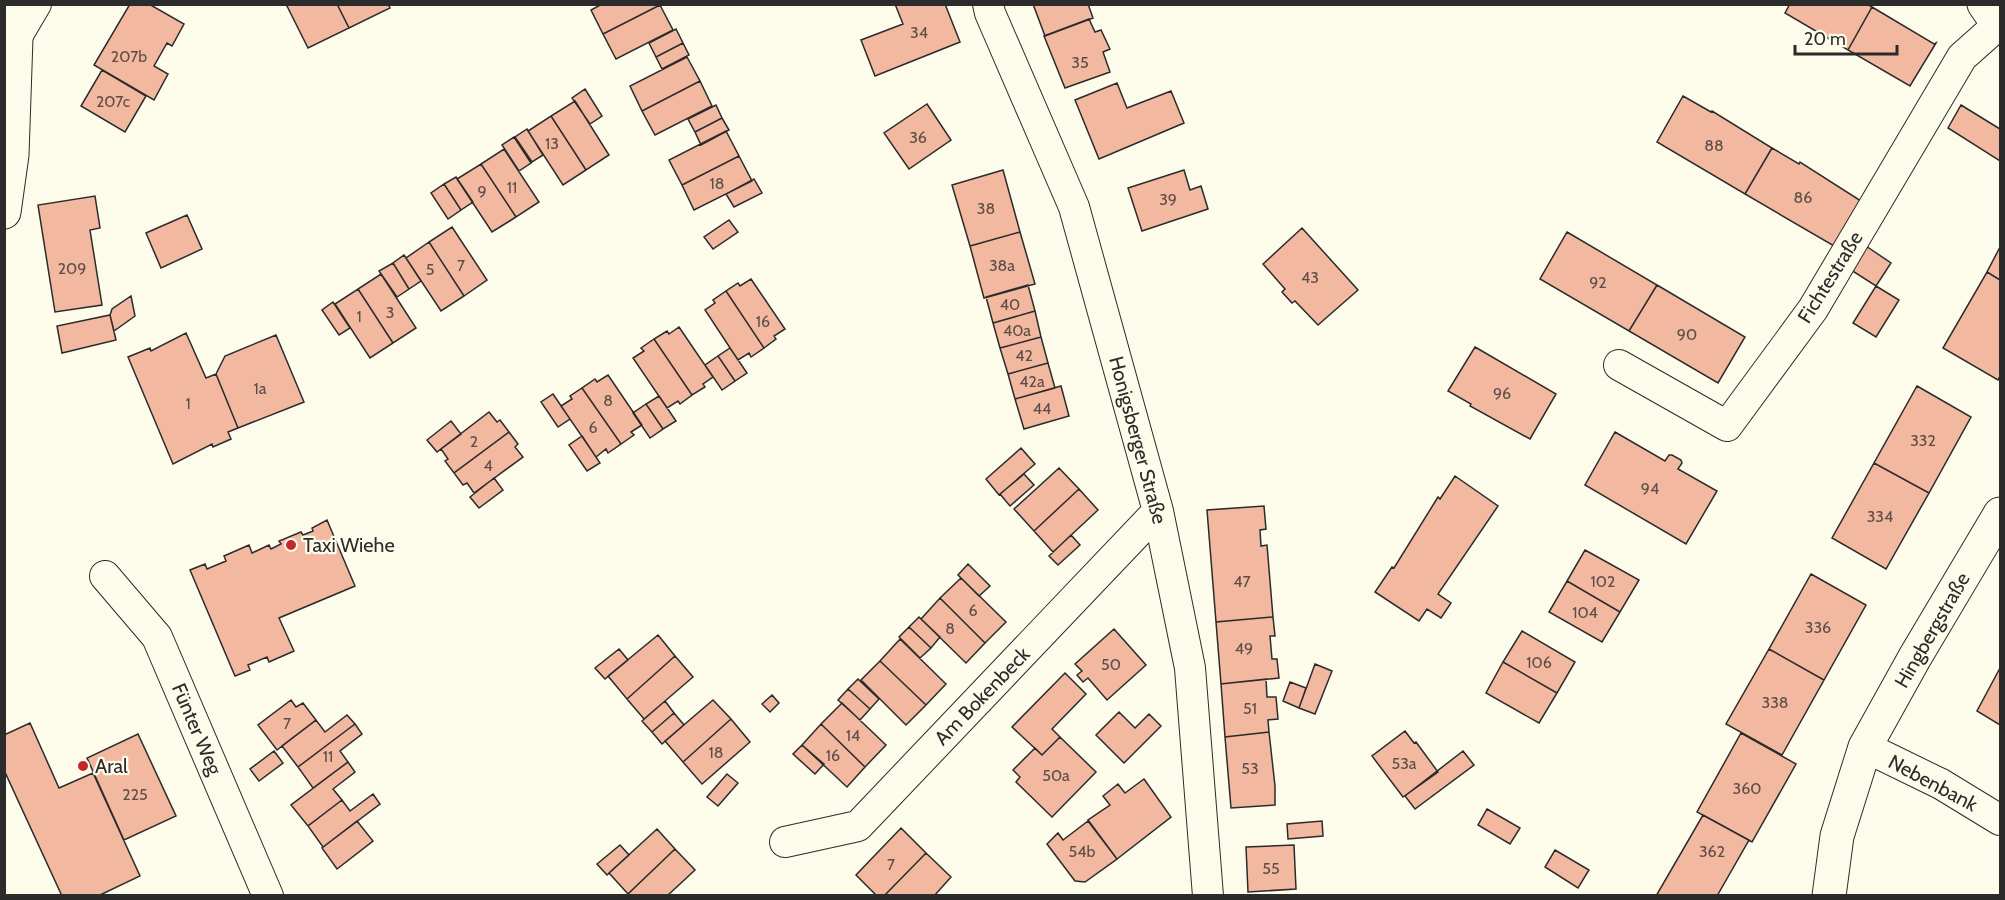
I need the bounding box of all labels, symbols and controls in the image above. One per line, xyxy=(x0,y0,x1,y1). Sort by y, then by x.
scale bar xyxy=(1795,18,1897,56)
house number: 34 xyxy=(910,23,928,42)
text: 20 m xyxy=(1804,28,1846,50)
house number: 207b xyxy=(111,47,147,66)
house number: 35 xyxy=(1071,53,1089,72)
house number: 207c xyxy=(96,92,130,111)
house number: 36 xyxy=(909,128,927,147)
house number: 13 xyxy=(545,134,559,153)
house number: 88 xyxy=(1704,136,1724,155)
house number: 18 xyxy=(710,174,724,193)
house number: 11 xyxy=(507,178,517,197)
house number: 9 xyxy=(477,182,487,201)
house number: 86 xyxy=(1794,188,1812,207)
house number: 39 xyxy=(1159,190,1177,209)
house number: 38 xyxy=(977,199,995,218)
street label: Fichtestraße xyxy=(1792,227,1868,327)
house number: 7 xyxy=(457,256,465,275)
house number: 38a xyxy=(989,256,1015,275)
house number: 209 xyxy=(58,259,86,278)
house number: 5 xyxy=(426,260,434,279)
house number: 43 xyxy=(1301,268,1319,287)
house number: 92 xyxy=(1589,273,1607,292)
house number: 40 xyxy=(1000,295,1020,314)
house number: 3 xyxy=(386,303,394,322)
house number: 1 xyxy=(356,307,362,326)
house number: 16 xyxy=(756,312,770,331)
house number: 40a xyxy=(1003,321,1031,340)
house number: 90 xyxy=(1677,325,1697,344)
house number: 42 xyxy=(1015,346,1033,365)
street label: Honigsberger Straße xyxy=(1104,354,1172,526)
house number: 42a xyxy=(1019,372,1045,391)
house number: 1a xyxy=(254,379,267,398)
house number: 96 xyxy=(1493,384,1511,403)
house number: 8 xyxy=(603,391,613,410)
house number: 1 xyxy=(185,394,191,413)
house number: 44 xyxy=(1033,399,1051,418)
house number: 6 xyxy=(588,418,598,437)
house number: 332 xyxy=(1910,431,1936,450)
house number: 2 xyxy=(470,432,478,451)
house number: 4 xyxy=(483,456,493,475)
house number: 94 xyxy=(1641,479,1659,498)
house number: 334 xyxy=(1867,507,1893,526)
place label: Taxi Wiehe xyxy=(303,533,395,557)
marker: Taxi Wiehe xyxy=(284,538,298,552)
street label: Hingbergstraße xyxy=(1889,568,1975,692)
house number: 47 xyxy=(1233,572,1251,591)
house number: 102 xyxy=(1591,572,1615,591)
house number: 6 xyxy=(968,601,978,620)
house number: 104 xyxy=(1572,603,1598,622)
house number: 336 xyxy=(1805,618,1831,637)
house number: 8 xyxy=(945,619,955,638)
house number: 49 xyxy=(1235,639,1253,658)
street label: Am Bokenbeck xyxy=(929,642,1035,750)
house number: 106 xyxy=(1526,653,1552,672)
house number: 50 xyxy=(1101,655,1121,674)
street label: Fünter Weg xyxy=(167,680,227,779)
house number: 338 xyxy=(1761,693,1789,712)
house number: 51 xyxy=(1243,699,1257,718)
house number: 7 xyxy=(283,714,291,733)
house number: 14 xyxy=(846,726,860,745)
house number: 18 xyxy=(709,743,723,762)
house number: 16 xyxy=(826,746,840,765)
house number: 11 xyxy=(323,747,333,766)
street label: Nebenbank xyxy=(1884,750,1982,816)
place label: Aral xyxy=(95,754,128,778)
house number: 53a xyxy=(1392,754,1417,773)
marker: Aral xyxy=(76,759,90,773)
house number: 53 xyxy=(1241,759,1259,778)
house number: 50a xyxy=(1042,766,1070,785)
house number: 360 xyxy=(1733,779,1761,798)
house number: 225 xyxy=(122,785,148,804)
house number: 54b xyxy=(1069,842,1096,861)
house number: 362 xyxy=(1699,842,1725,861)
house number: 7 xyxy=(887,855,895,874)
house number: 55 xyxy=(1262,859,1280,878)

